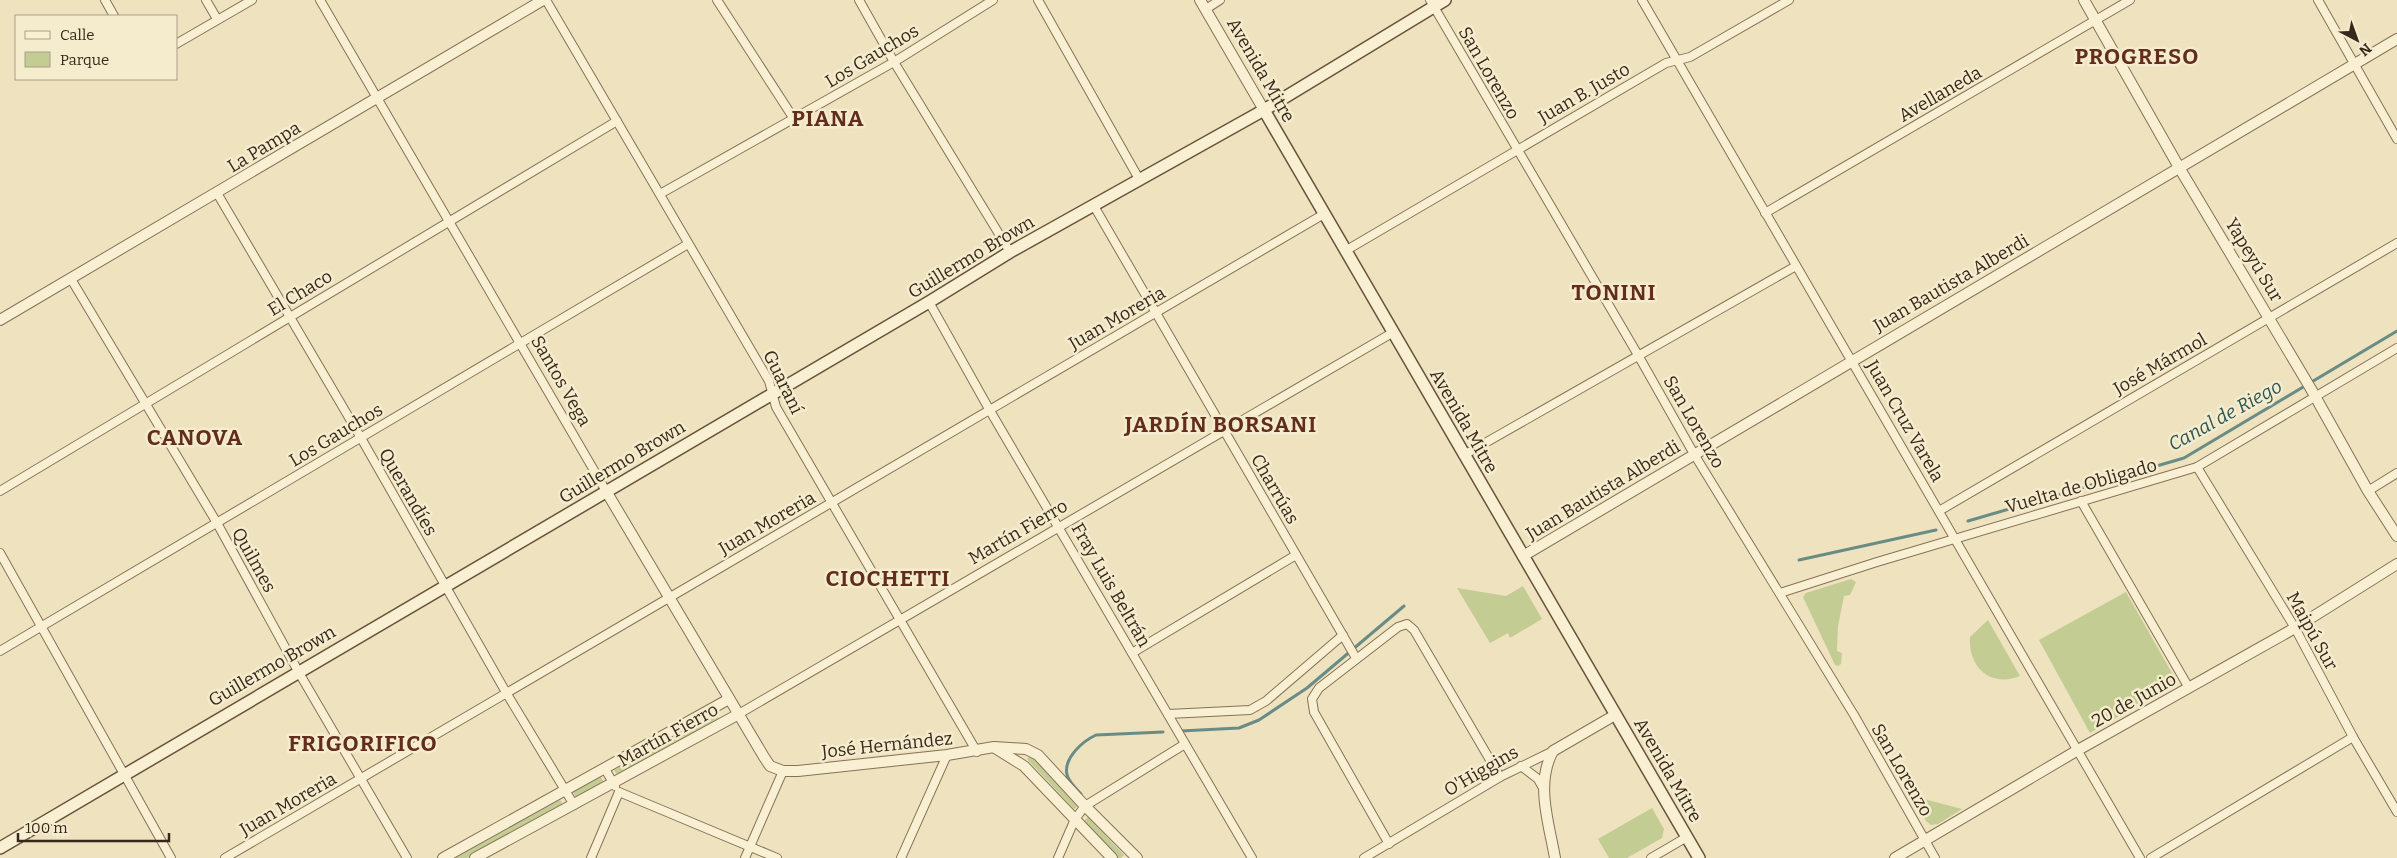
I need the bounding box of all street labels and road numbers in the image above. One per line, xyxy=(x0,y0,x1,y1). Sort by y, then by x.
street label: Avenida Mitre xyxy=(1222,14,1300,126)
street label: Los Gauchos xyxy=(821,19,923,93)
street label: San Lorenzo xyxy=(1454,23,1524,123)
street label: Juan B. Justo xyxy=(1533,58,1634,129)
street label: Avellaneda xyxy=(1894,61,1986,127)
street label: La Pampa xyxy=(224,117,305,177)
street label: Guillermo Brown xyxy=(904,210,1039,303)
street label: Yapeyú Sur xyxy=(2220,214,2288,306)
street label: Juan Bautista Alberdi xyxy=(1869,230,2033,337)
street label: El Chaco xyxy=(264,265,336,321)
street label: Juan Moreria xyxy=(1064,281,1169,355)
street label: José Mármol xyxy=(2109,328,2211,400)
street label: Santos Vega xyxy=(526,332,596,430)
street label: Guaraní xyxy=(758,347,808,418)
street label: Juan Cruz Varela xyxy=(1861,355,1949,486)
street label: Avenida Mitre xyxy=(1425,365,1503,477)
street label: San Lorenzo xyxy=(1659,372,1729,472)
street label: Los Gauchos xyxy=(285,398,387,472)
street label: Guillermo Brown xyxy=(555,415,690,508)
street label: Juan Bautista Alberdi xyxy=(1521,435,1684,545)
street label: Querandíes xyxy=(374,444,442,540)
street label: Charrúas xyxy=(1246,450,1304,528)
street label: Vuelta de Obligado xyxy=(2003,454,2159,518)
street label: Juan Moreria xyxy=(714,486,819,560)
street label: Martín Fierro xyxy=(964,495,1072,569)
street label: Fray Luis Beltrán xyxy=(1067,519,1156,651)
street label: Quilmes xyxy=(227,524,281,596)
street label: Maipú Sur xyxy=(2282,588,2342,674)
street label: Guillermo Brown xyxy=(205,620,340,711)
street label: 20 de Junio xyxy=(2088,668,2180,732)
street label: Martín Fierro xyxy=(614,698,722,772)
street label: Avenida Mitre xyxy=(1629,714,1707,826)
street label: San Lorenzo xyxy=(1867,720,1937,820)
street label: José Hernández xyxy=(819,727,954,763)
street label: O'Higgins xyxy=(1440,741,1522,801)
street label: Juan Moreria xyxy=(235,767,340,841)

